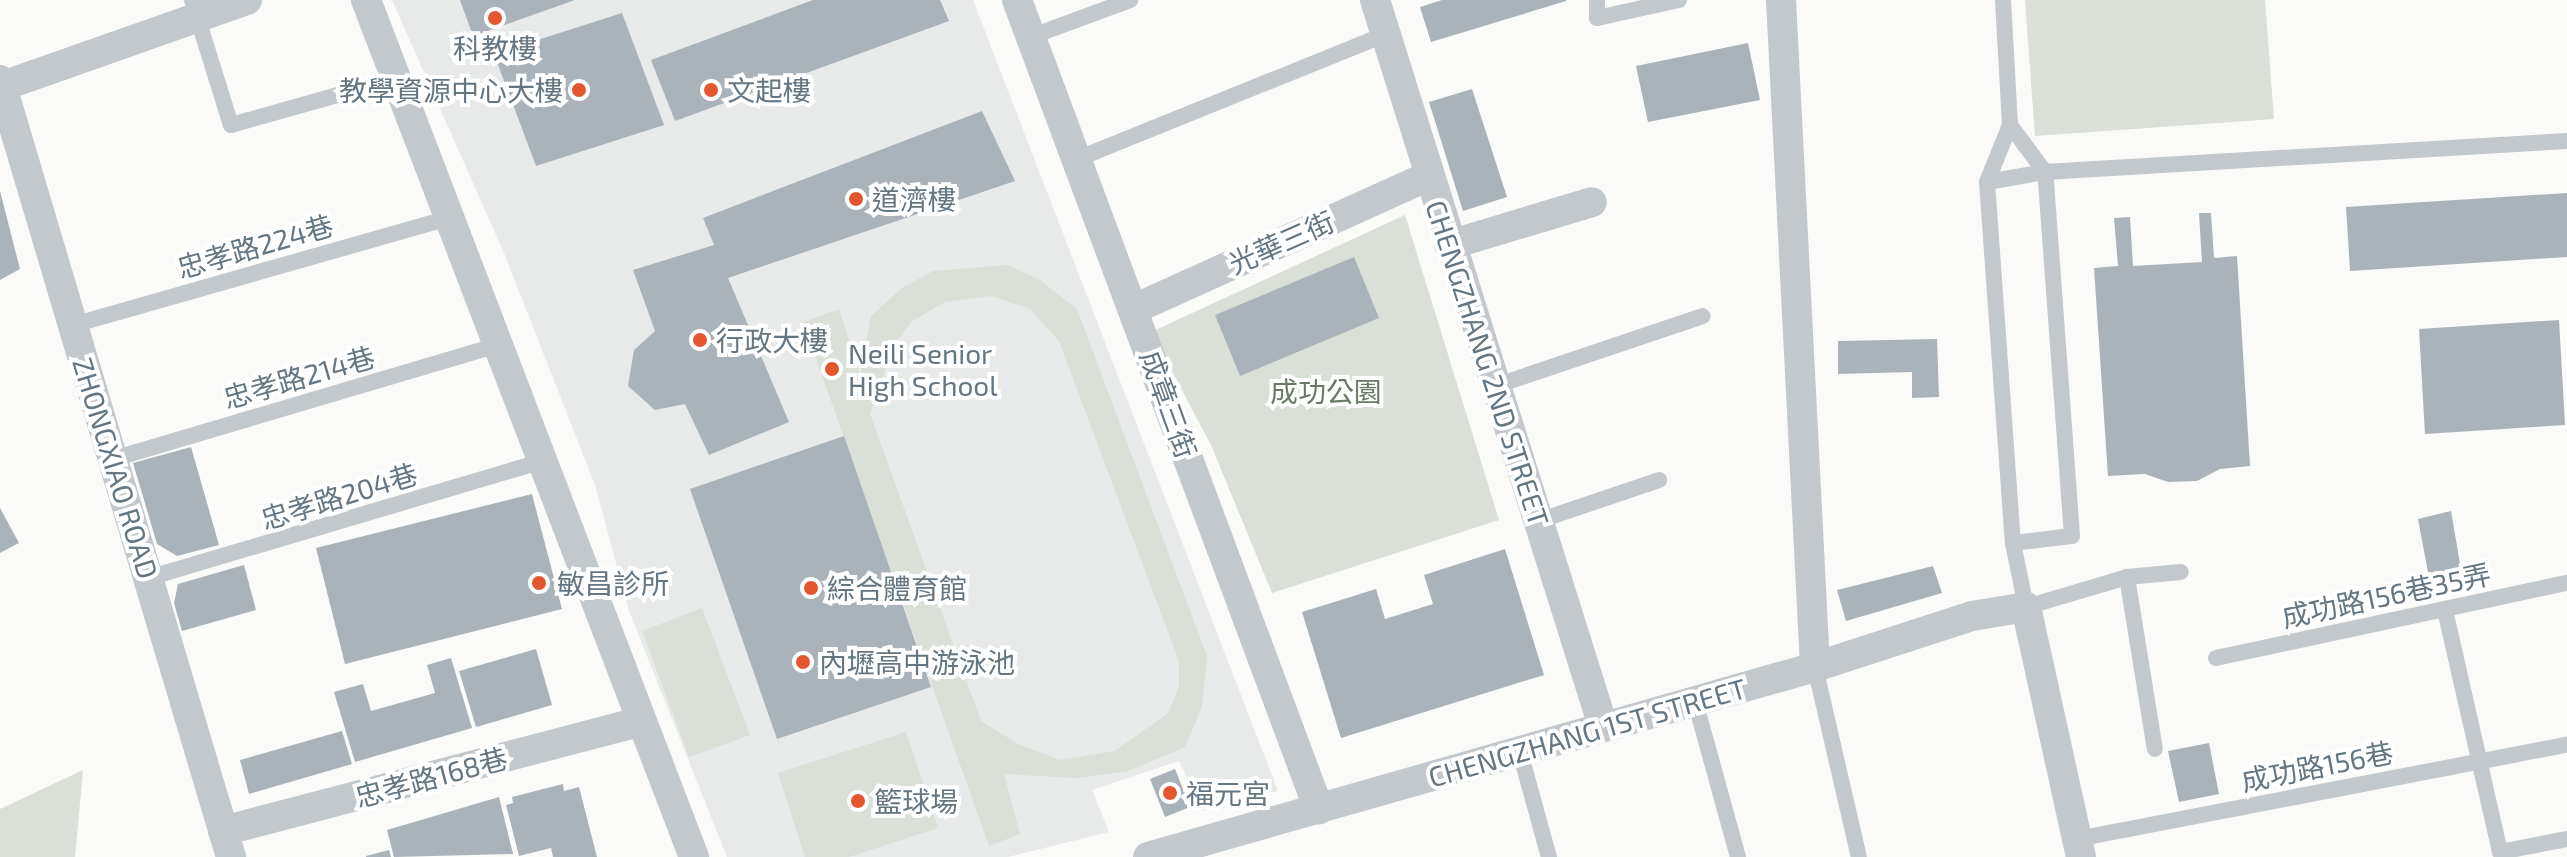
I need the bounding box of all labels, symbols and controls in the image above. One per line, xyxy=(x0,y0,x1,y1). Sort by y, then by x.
marker: 科教樓 xyxy=(486,9,504,27)
place label: 科教樓 xyxy=(453,31,537,65)
place label: 教學資源中心大樓 xyxy=(339,73,563,107)
place label: 文起樓 xyxy=(727,73,811,107)
marker: 教學資源中心大樓 xyxy=(570,81,588,99)
marker: 文起樓 xyxy=(702,81,720,99)
place label: 道濟樓 xyxy=(872,182,956,216)
marker: 道濟樓 xyxy=(847,190,865,208)
street label: CHENGZHANG 2ND STREET xyxy=(1419,196,1557,530)
street label: 光華三街 xyxy=(1223,204,1339,280)
street label: 忠孝路224巷 xyxy=(173,208,337,284)
place label: 行政大樓 xyxy=(716,323,828,357)
marker: 行政大樓 xyxy=(691,331,709,349)
place label: Neili Senior High School xyxy=(848,336,998,402)
street label: 忠孝路214巷 xyxy=(219,339,379,415)
street label: 成章三街 xyxy=(1134,346,1204,462)
street label: ZHONGXIAO ROAD xyxy=(66,354,166,582)
marker: Neili Senior High School xyxy=(823,360,841,378)
park label: 成功公園 xyxy=(1270,374,1382,408)
street label: 忠孝路204巷 xyxy=(257,456,421,536)
street label: 成功路156巷35弄 xyxy=(2278,556,2494,634)
place label: 敏昌診所 xyxy=(557,566,669,600)
place label: 綜合體育館 xyxy=(827,571,967,605)
marker: 敏昌診所 xyxy=(528,572,550,594)
marker: 綜合體育館 xyxy=(802,579,820,597)
place label: 內壢高中游泳池 xyxy=(819,645,1015,679)
marker: 內壢高中游泳池 xyxy=(794,653,812,671)
street label: CHENGZHANG 1ST STREET xyxy=(1424,670,1750,794)
street label: 成功路156巷 xyxy=(2238,735,2396,797)
street label: 忠孝路168巷 xyxy=(351,741,511,813)
place label: 福元宮 xyxy=(1186,776,1270,810)
place label: 籃球場 xyxy=(874,784,958,818)
marker: 福元宮 xyxy=(1161,784,1179,802)
marker: 籃球場 xyxy=(849,792,867,810)

